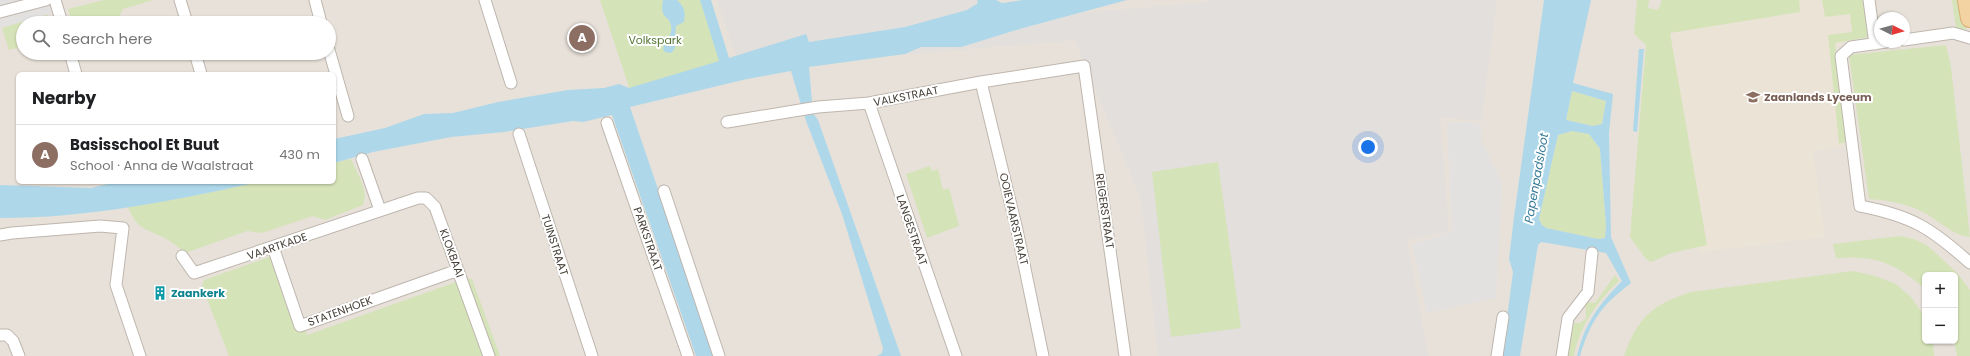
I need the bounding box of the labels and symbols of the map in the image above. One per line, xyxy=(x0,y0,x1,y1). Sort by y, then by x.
north arrow xyxy=(1874,12,1910,48)
pin: A xyxy=(569,23,595,53)
park label: Volkspark xyxy=(628,32,682,48)
street label: VALKSTRAAT xyxy=(872,82,940,110)
school or university icon: Zaanlands Lyceum xyxy=(1745,89,1761,105)
place label: Zaanlands Lyceum xyxy=(1764,89,1872,105)
water label: Papenpadsloot xyxy=(1520,131,1552,225)
your location xyxy=(1358,137,1378,157)
street label: OOIEVAARSTRAAT xyxy=(996,171,1032,267)
street label: REIGERSTRAAT xyxy=(1092,172,1118,250)
street label: LANGESTRAAT xyxy=(892,192,932,268)
street label: PARKSTRAAT xyxy=(630,205,666,273)
street label: TUINSTRAAT xyxy=(538,212,572,278)
street label: KLOKBAAI xyxy=(436,226,468,280)
street label: VAARTKADE xyxy=(245,228,309,264)
building icon: Zaankerk xyxy=(152,285,168,301)
place label: Zaankerk xyxy=(171,285,225,301)
street label: STATENHOEK xyxy=(305,292,375,330)

